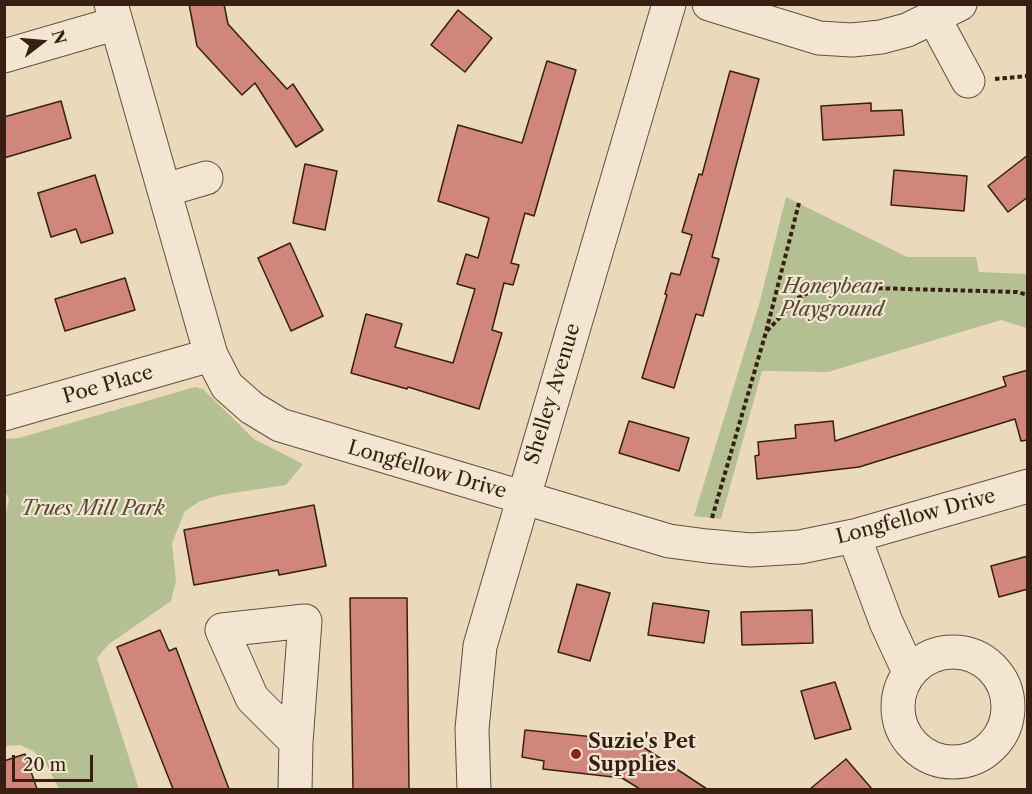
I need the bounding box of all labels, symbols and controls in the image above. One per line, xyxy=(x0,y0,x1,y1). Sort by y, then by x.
north arrow xyxy=(12,12,72,72)
text: N xyxy=(48,28,71,46)
park label: Honeybear Playground xyxy=(780,275,884,322)
street label: Shelley Avenue xyxy=(520,321,586,467)
street label: Poe Place xyxy=(60,361,156,409)
street label: Longfellow Drive xyxy=(345,436,509,504)
street label: Longfellow Drive xyxy=(834,484,998,550)
park label: Trues Mill Park xyxy=(21,497,165,521)
place label: Suzie's Pet Supplies xyxy=(588,730,696,777)
scale bar xyxy=(15,743,96,781)
marker: Suzie's Pet Supplies xyxy=(569,747,583,761)
text: 20 m xyxy=(23,754,66,776)

